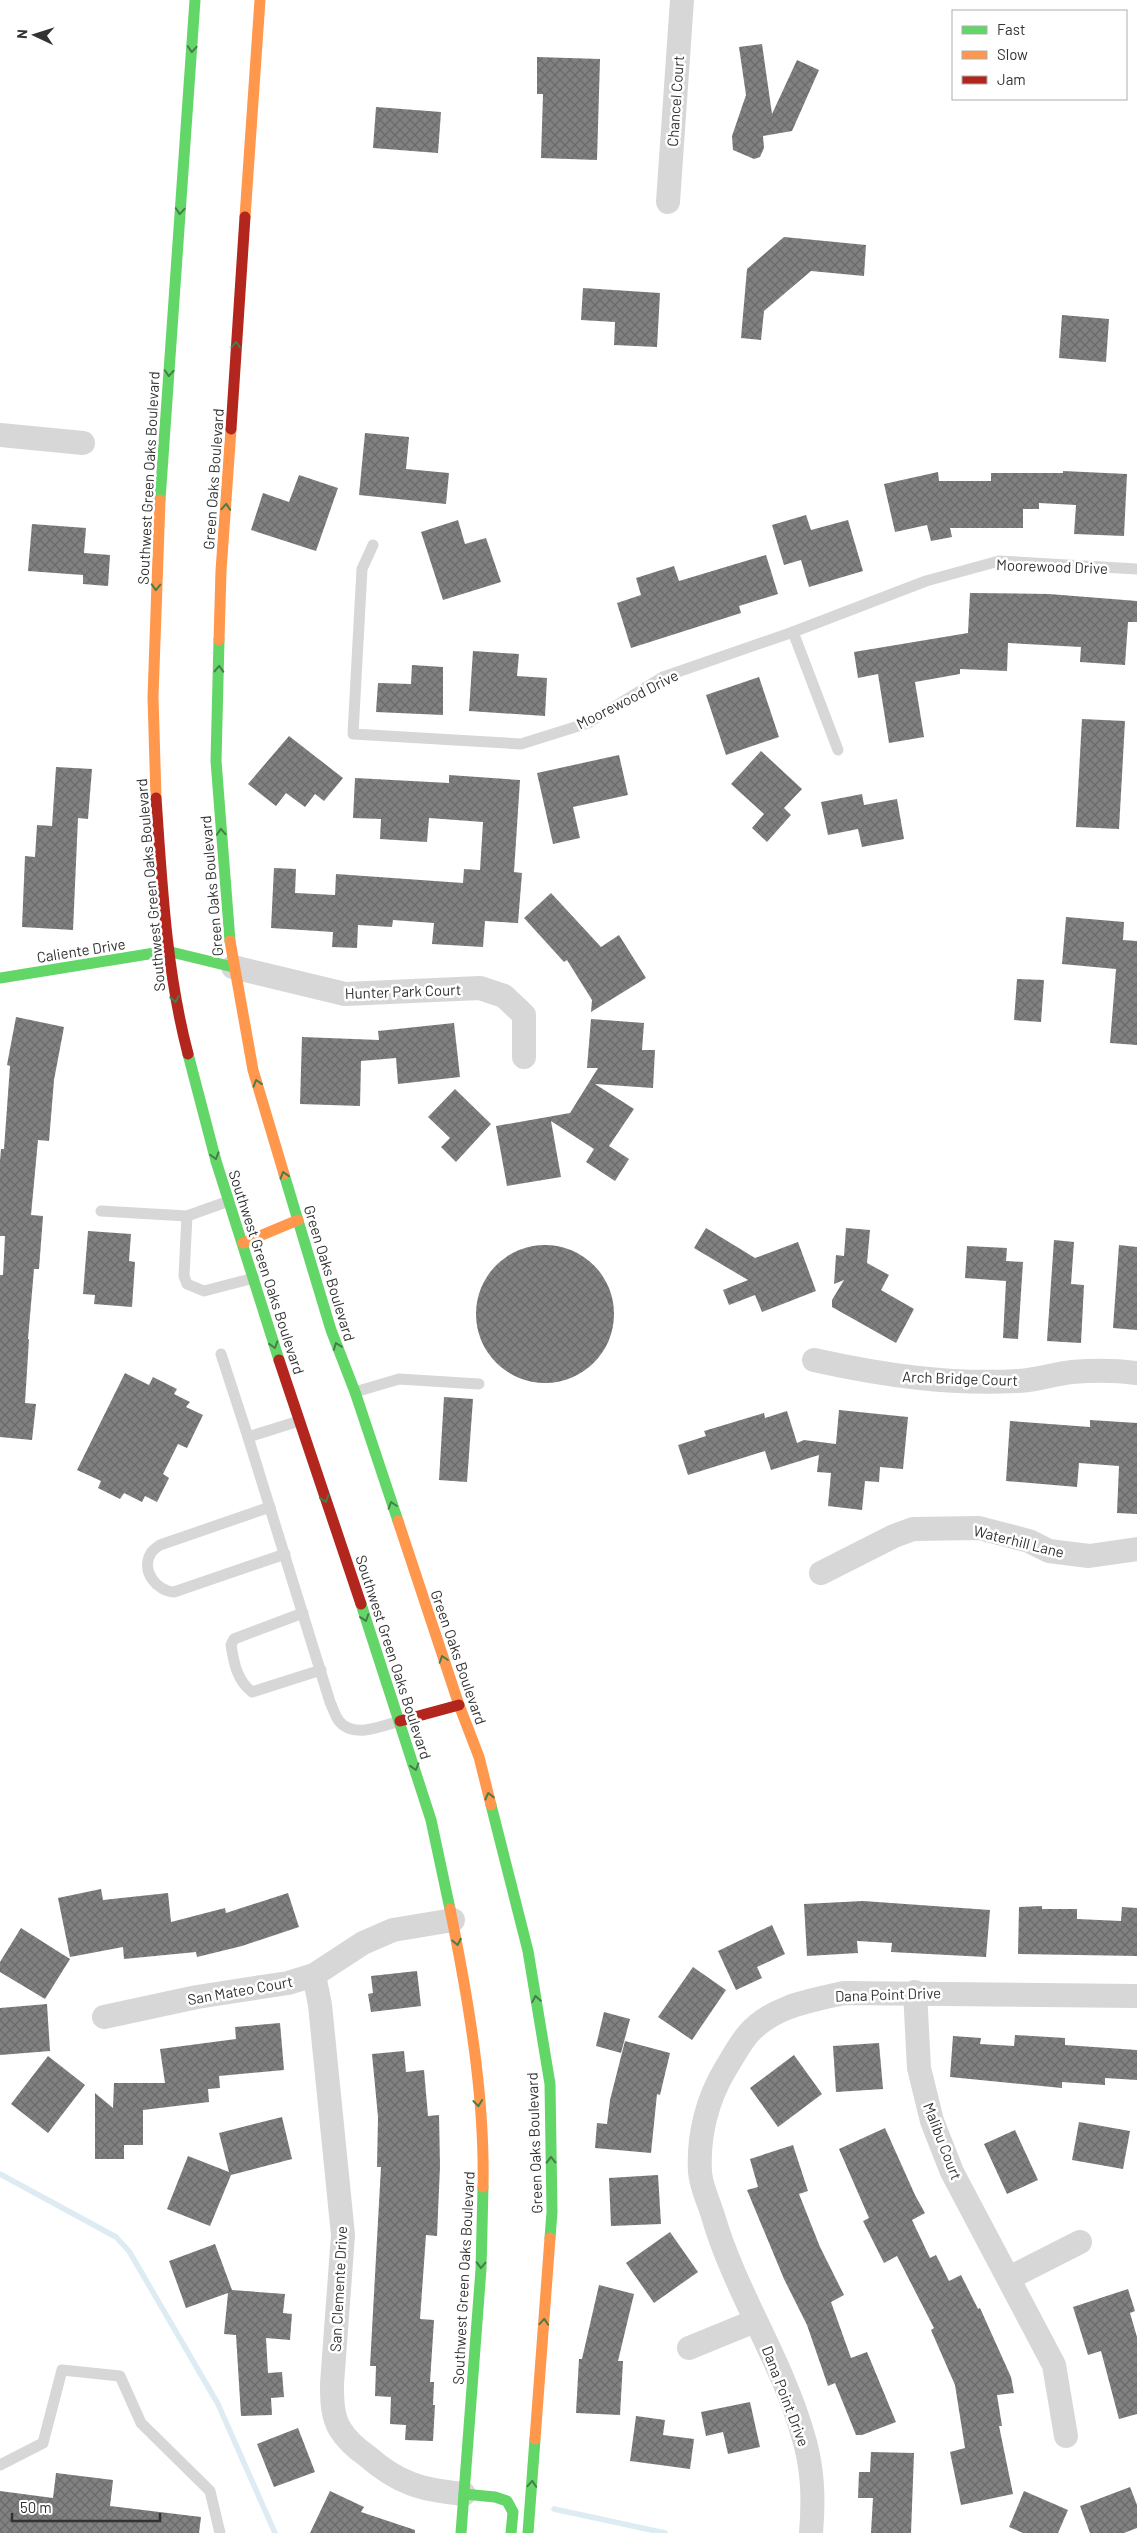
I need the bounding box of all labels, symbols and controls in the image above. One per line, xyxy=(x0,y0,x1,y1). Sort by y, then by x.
north arrow xyxy=(10,10,60,60)
legend xyxy=(952,10,1127,100)
text: Fast xyxy=(997,20,1025,38)
text: N xyxy=(13,29,30,39)
one-way arrow xyxy=(186,45,197,53)
text: Slow xyxy=(997,45,1028,63)
street label: Chancel Court xyxy=(663,55,687,147)
text: Jam xyxy=(997,70,1026,88)
one-way arrow xyxy=(175,207,186,215)
one-way arrow xyxy=(231,341,242,349)
one-way arrow xyxy=(163,369,174,377)
street label: Southwest Green Oaks Boulevard xyxy=(133,371,163,585)
street label: Green Oaks Boulevard xyxy=(199,408,227,550)
one-way arrow xyxy=(220,503,231,511)
street label: Moorewood Drive xyxy=(996,555,1108,577)
one-way arrow xyxy=(151,584,162,592)
one-way arrow xyxy=(213,665,224,673)
street label: Moorewood Drive xyxy=(573,666,681,732)
street label: Southwest Green Oaks Boulevard xyxy=(132,778,168,992)
street label: Green Oaks Boulevard xyxy=(196,815,226,957)
one-way arrow xyxy=(216,828,227,836)
street label: Caliente Drive xyxy=(35,934,127,966)
street label: Hunter Park Court xyxy=(344,980,462,1002)
one-way arrow xyxy=(169,995,179,1003)
one-way arrow xyxy=(253,1079,263,1088)
one-way arrow xyxy=(209,1152,219,1160)
street label: Southwest Green Oaks Boulevard xyxy=(225,1168,309,1376)
one-way arrow xyxy=(280,1171,290,1179)
street label: Green Oaks Boulevard xyxy=(301,1203,359,1343)
one-way arrow xyxy=(269,1340,279,1348)
one-way arrow xyxy=(333,1342,343,1351)
street label: Arch Bridge Court xyxy=(902,1367,1018,1389)
one-way arrow xyxy=(319,1494,329,1503)
one-way arrow xyxy=(388,1501,398,1509)
street label: Waterhill Lane xyxy=(972,1521,1066,1561)
street label: Southwest Green Oaks Boulevard xyxy=(352,1553,436,1761)
street label: Green Oaks Boulevard xyxy=(427,1587,491,1727)
one-way arrow xyxy=(360,1613,370,1621)
one-way arrow xyxy=(439,1655,449,1664)
one-way arrow xyxy=(409,1763,419,1771)
one-way arrow xyxy=(484,1792,494,1800)
one-way arrow xyxy=(451,1938,462,1946)
street label: San Mateo Court xyxy=(186,1972,294,2008)
street label: Dana Point Drive xyxy=(835,1983,941,2005)
one-way arrow xyxy=(531,1994,541,2003)
street label: Green Oaks Boulevard xyxy=(523,2072,545,2214)
one-way arrow xyxy=(473,2099,484,2107)
street label: Malibu Court xyxy=(920,2100,966,2182)
one-way arrow xyxy=(546,2156,556,2164)
street label: Southwest Green Oaks Boulevard xyxy=(448,2171,478,2385)
street label: San Clemente Drive xyxy=(326,2226,350,2352)
one-way arrow xyxy=(476,2261,487,2269)
one-way arrow xyxy=(539,2318,550,2326)
street label: Dana Point Drive xyxy=(759,2343,813,2449)
one-way arrow xyxy=(527,2480,538,2488)
scale bar xyxy=(12,2490,160,2522)
text: 50 m xyxy=(20,2498,52,2516)

